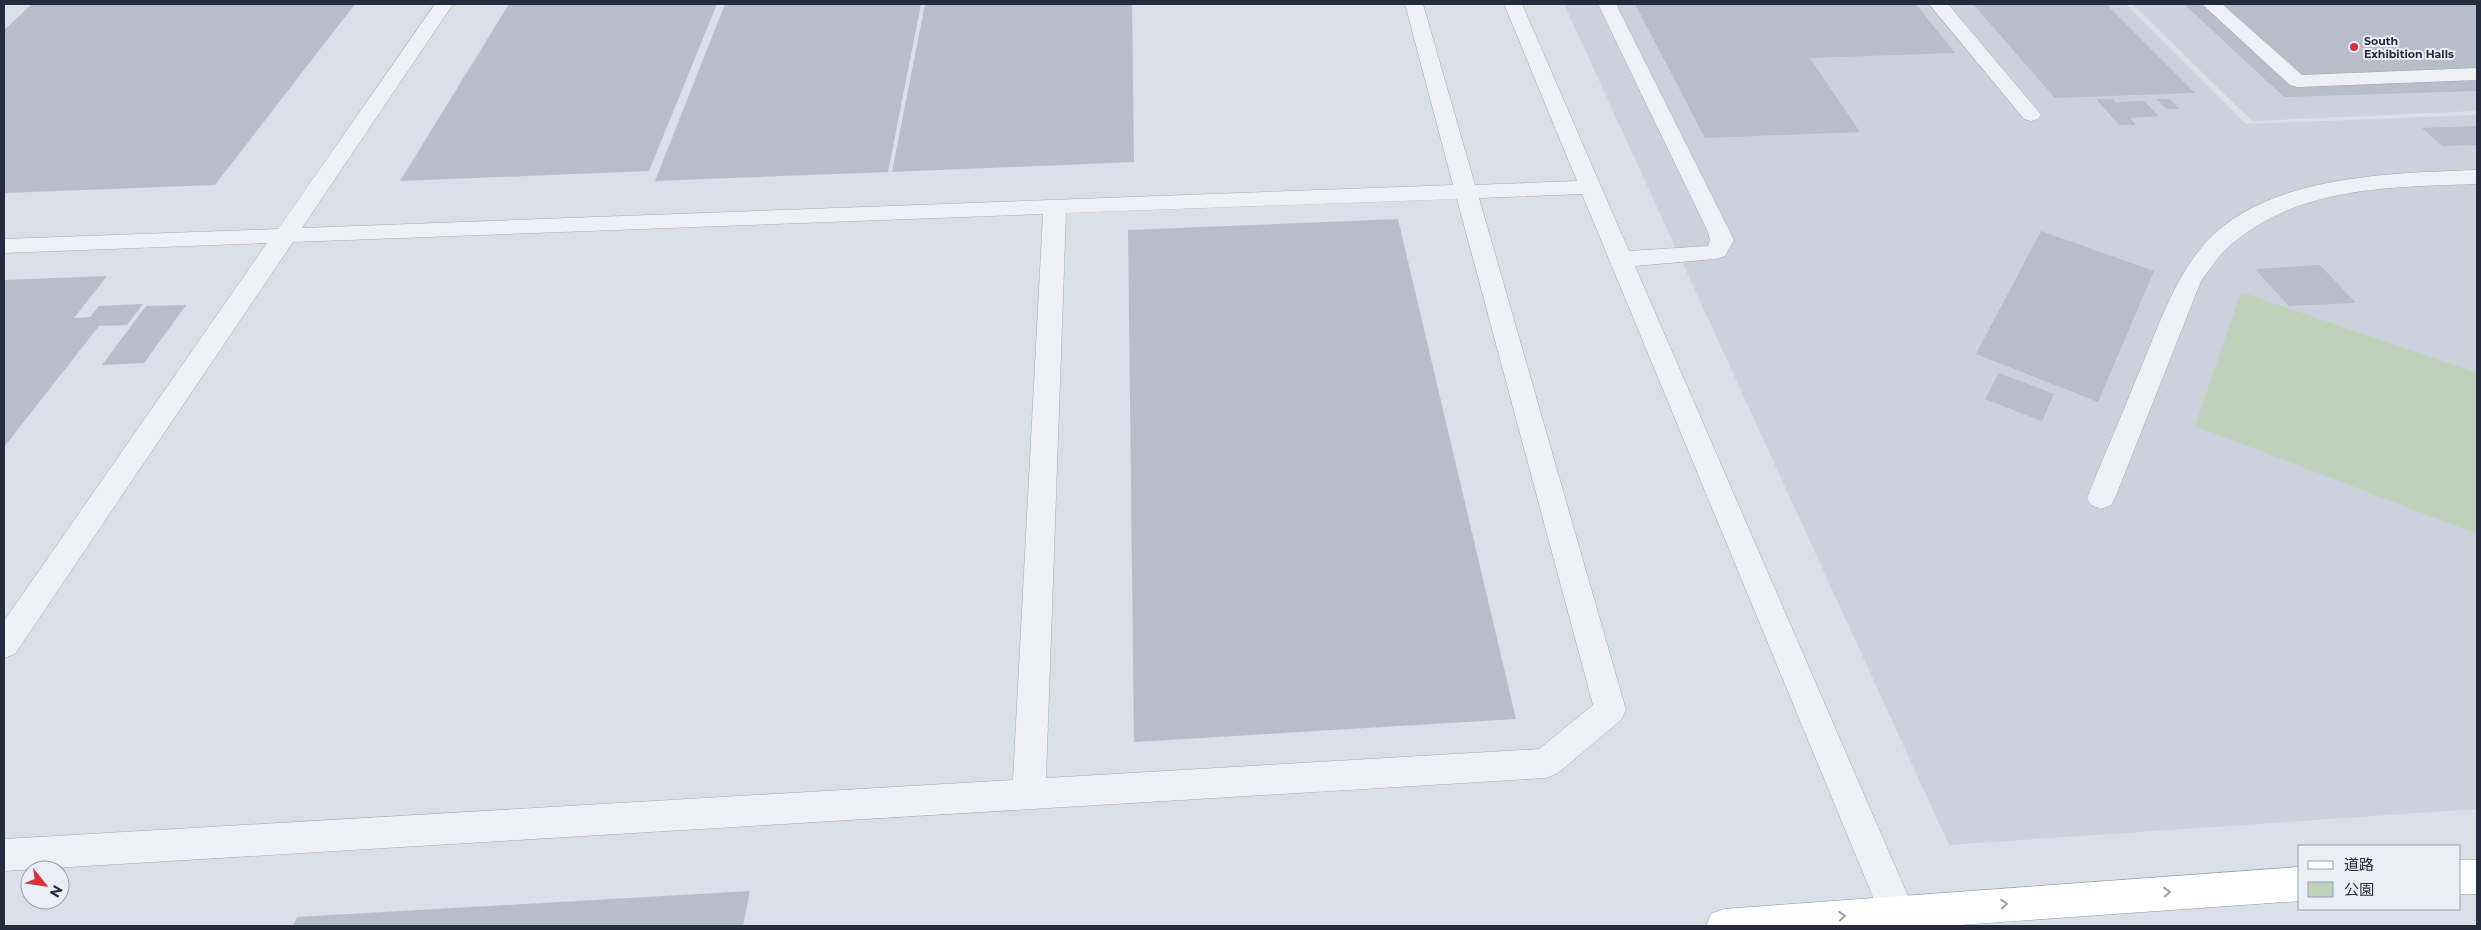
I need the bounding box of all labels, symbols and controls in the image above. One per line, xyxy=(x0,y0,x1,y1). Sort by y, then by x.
place label: South Exhibition Halls xyxy=(2364,34,2454,61)
marker: South Exhibition Halls xyxy=(2348,41,2360,53)
legend xyxy=(2298,845,2461,910)
text: 道路 xyxy=(2344,855,2374,874)
north arrow xyxy=(20,860,70,910)
text: 公園 xyxy=(2344,880,2374,899)
text: N xyxy=(46,882,67,901)
one-way arrow xyxy=(2163,887,2171,898)
one-way arrow xyxy=(2001,898,2009,909)
one-way arrow xyxy=(1839,911,1847,922)

